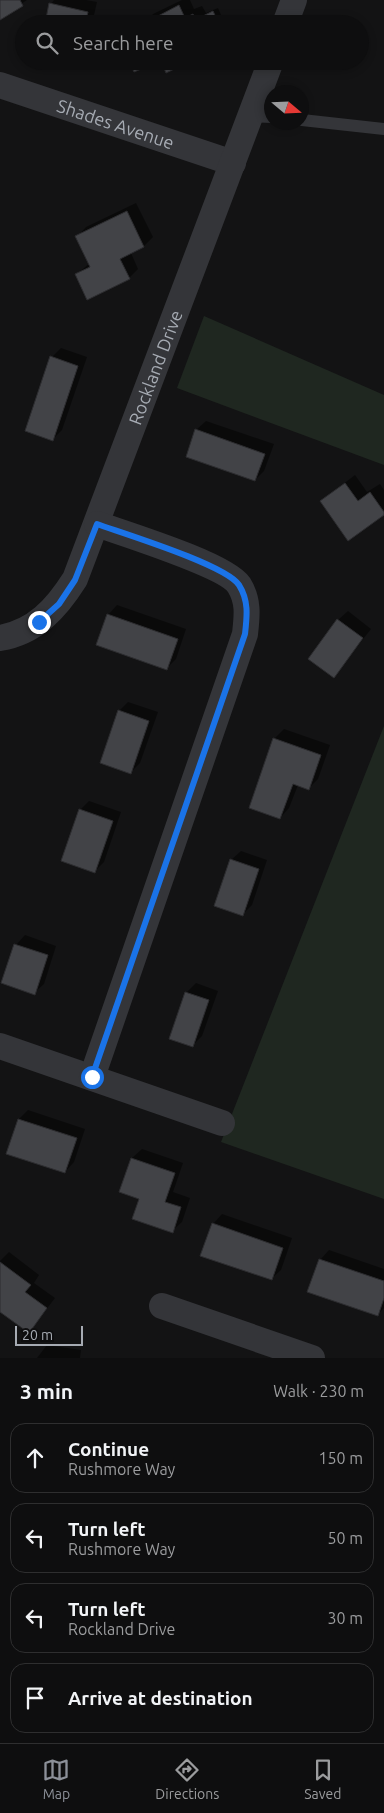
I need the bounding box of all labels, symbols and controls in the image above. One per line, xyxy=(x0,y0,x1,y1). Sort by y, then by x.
search box xyxy=(15,15,369,70)
icon: search xyxy=(33,29,61,57)
text: Search here xyxy=(73,32,173,54)
north arrow xyxy=(264,85,309,130)
street label: Shades Avenue xyxy=(55,95,177,153)
street label: Rockland Drive xyxy=(124,307,186,427)
route end xyxy=(28,611,51,634)
route start xyxy=(81,1066,104,1089)
scale bar xyxy=(15,1323,82,1346)
text: 20 m xyxy=(22,1327,53,1343)
text: 3 min xyxy=(20,1379,73,1403)
text: Walk · 230 m xyxy=(273,1382,364,1400)
text: Continue xyxy=(68,1438,149,1460)
icon: ahead xyxy=(21,1444,49,1472)
text: 150 m xyxy=(318,1449,363,1467)
text: Rushmore Way xyxy=(68,1460,175,1478)
text: Turn left xyxy=(68,1518,146,1540)
icon: left xyxy=(21,1524,49,1552)
text: 50 m xyxy=(327,1529,363,1547)
text: Rushmore Way xyxy=(68,1540,175,1558)
text: Turn left xyxy=(68,1598,146,1620)
icon: left xyxy=(21,1604,49,1632)
text: 30 m xyxy=(327,1609,363,1627)
text: Rockland Drive xyxy=(68,1620,175,1638)
icon: arrive xyxy=(21,1684,49,1712)
text: Arrive at destination xyxy=(68,1687,253,1709)
tab: Map xyxy=(42,1756,70,1802)
tab: Directions xyxy=(155,1756,219,1802)
tab: Saved xyxy=(304,1756,342,1802)

